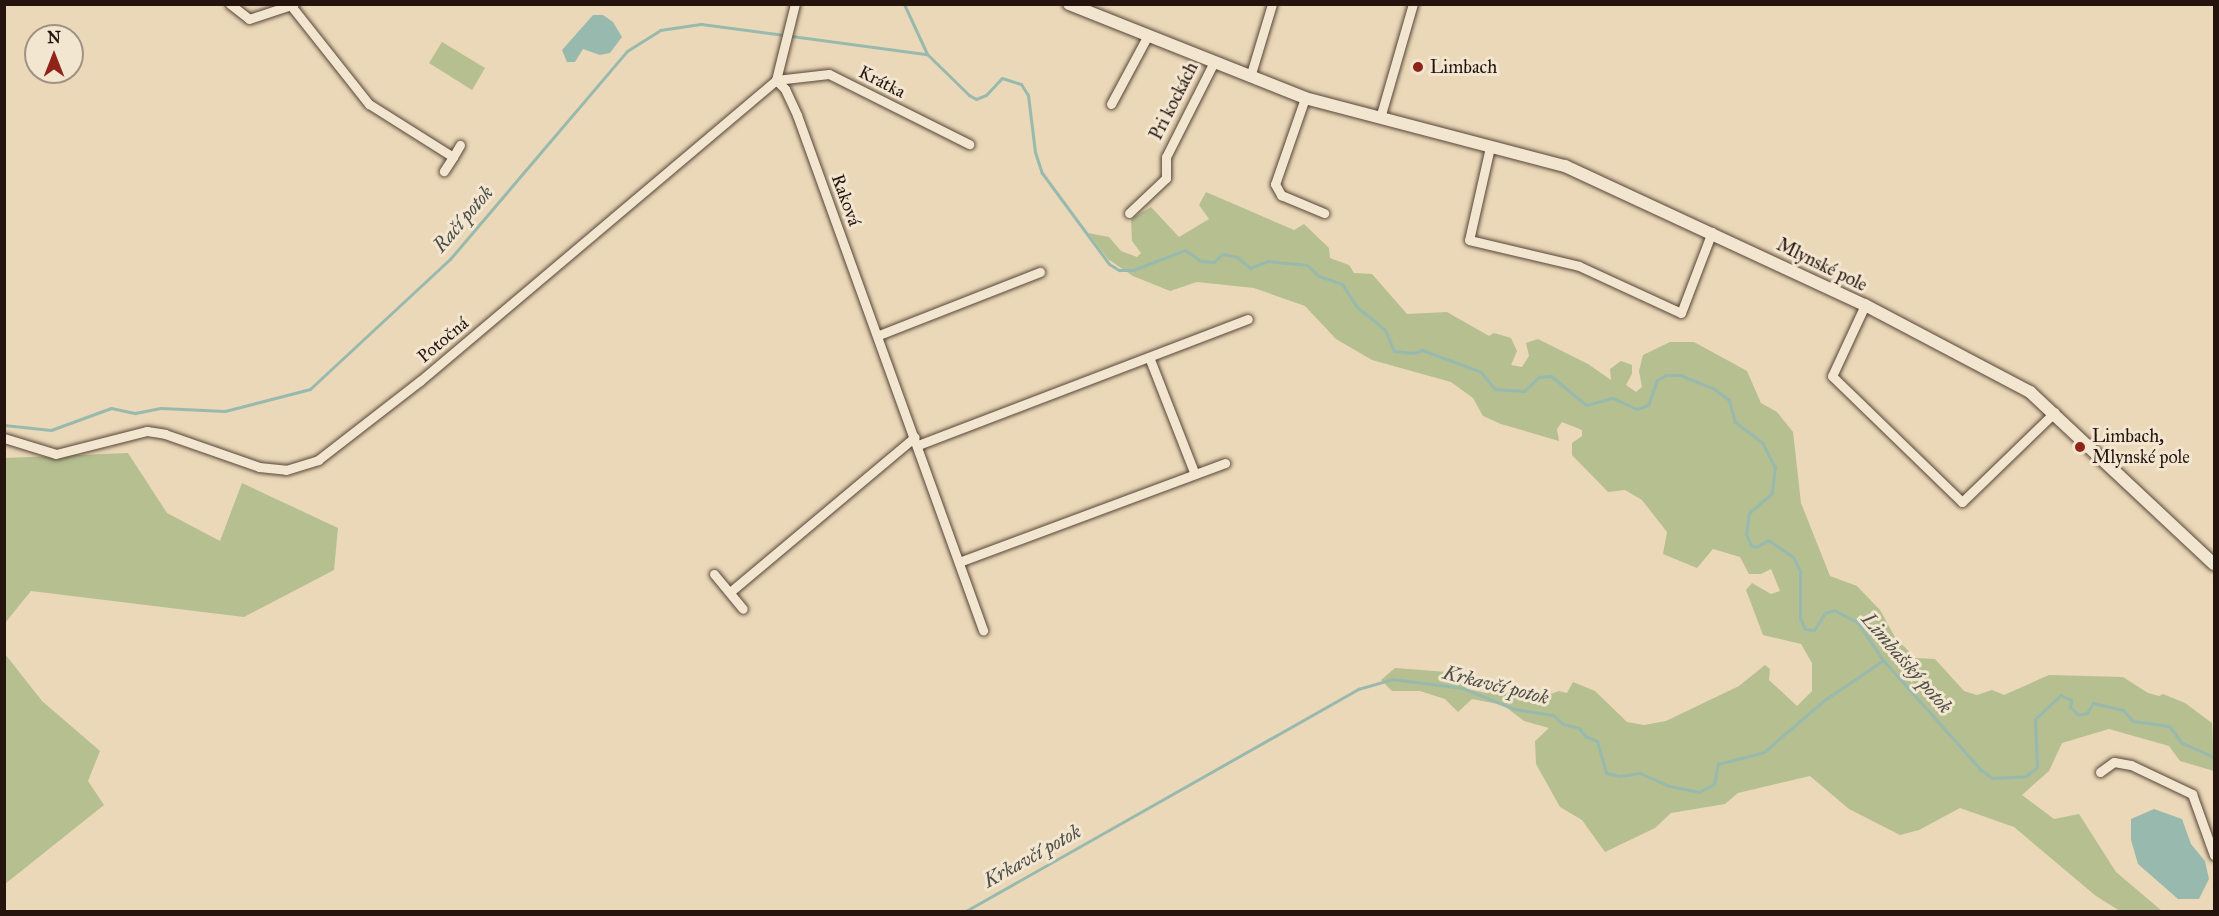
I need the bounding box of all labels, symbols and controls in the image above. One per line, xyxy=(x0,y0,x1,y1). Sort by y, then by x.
north arrow xyxy=(24,24,84,84)
text: N xyxy=(47,28,61,47)
place label: Limbach xyxy=(1430,56,1497,78)
street label: Pri kockách xyxy=(1145,59,1203,143)
marker: Limbach xyxy=(1411,60,1425,74)
street label: Krátka xyxy=(855,61,909,103)
street label: Raková xyxy=(827,171,865,229)
water label: Račí potok xyxy=(428,181,498,257)
street label: Mlynské pole xyxy=(1773,234,1871,296)
street label: Potočná xyxy=(413,313,473,367)
place label: Limbach, Mlynské pole xyxy=(2092,426,2190,468)
marker: Limbach, Mlynské pole xyxy=(2073,440,2087,454)
water label: Limbašský potok xyxy=(1857,608,1957,718)
water label: Krkavčí potok xyxy=(1441,660,1551,710)
water label: Krkavčí potok xyxy=(979,819,1085,893)

